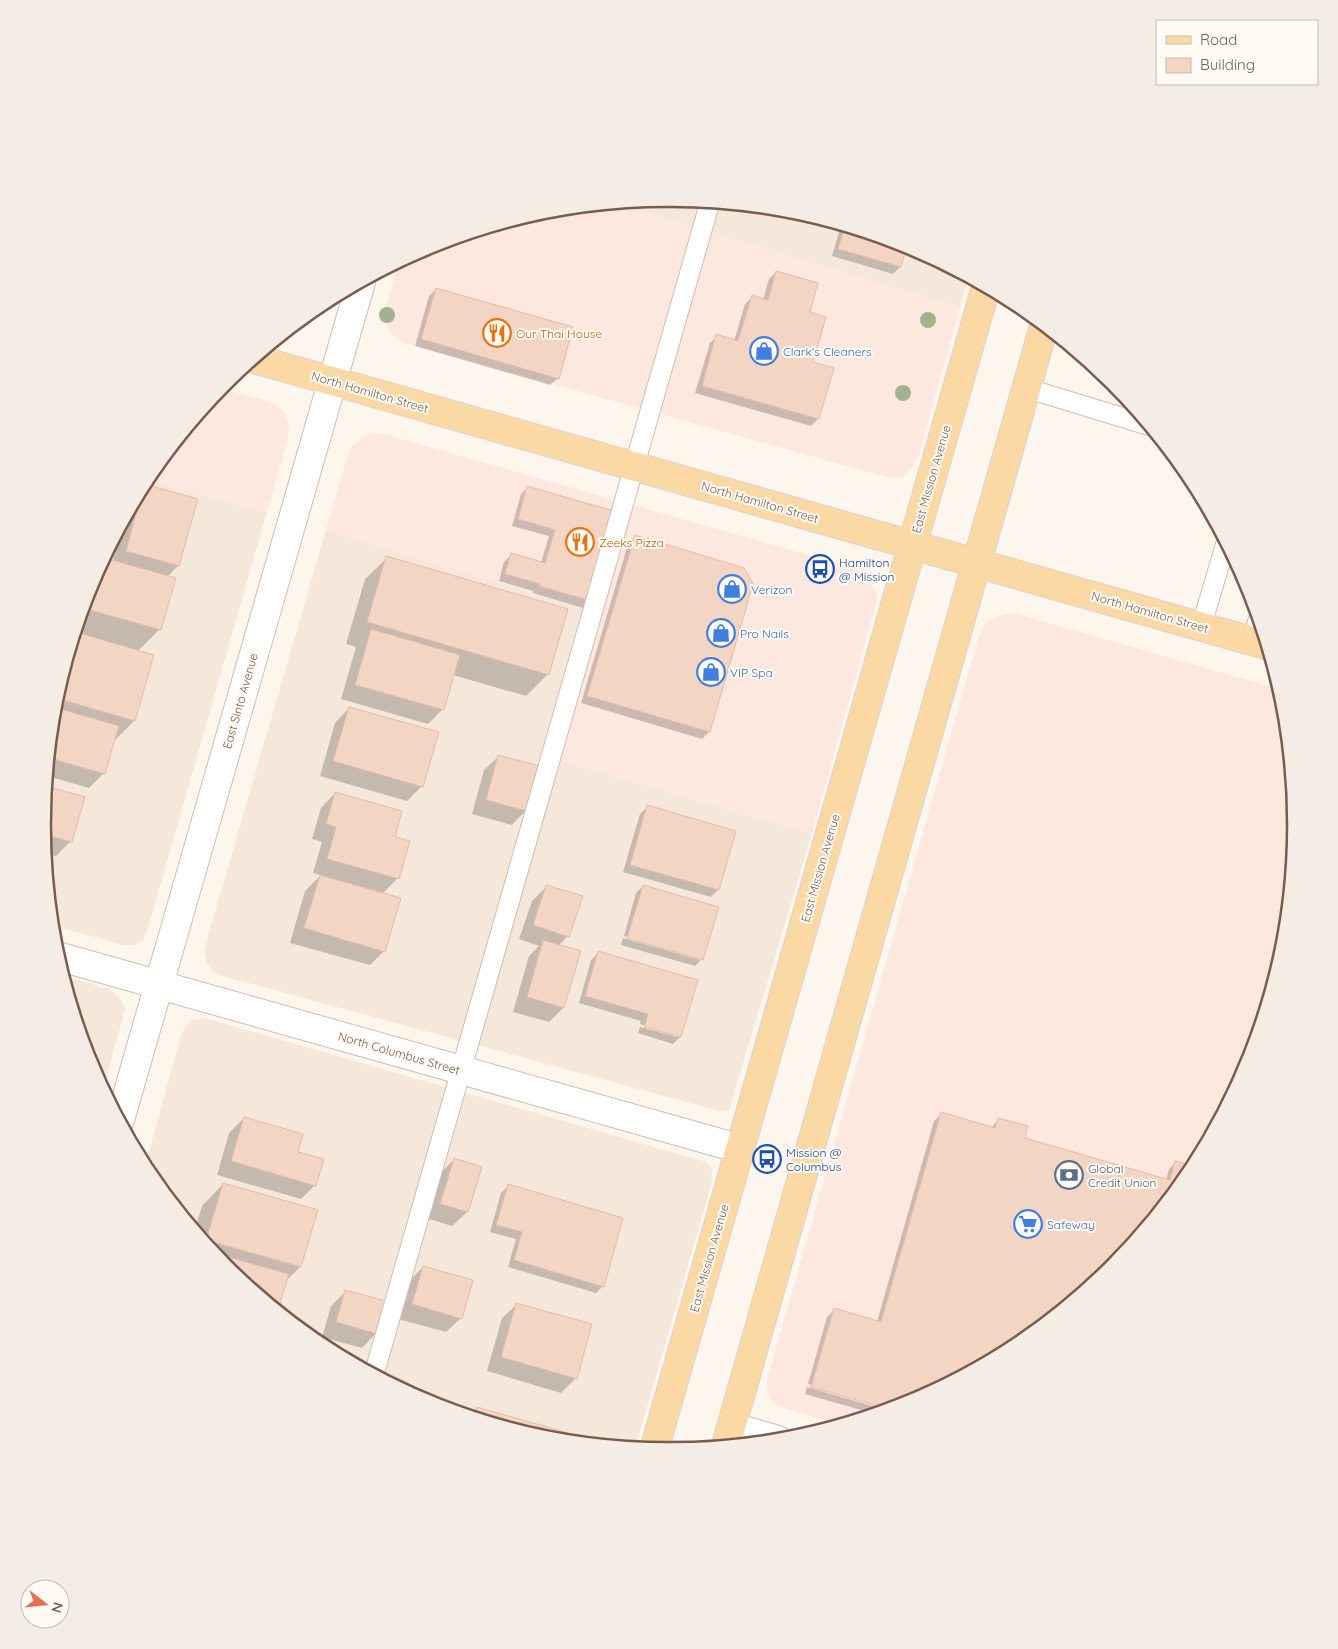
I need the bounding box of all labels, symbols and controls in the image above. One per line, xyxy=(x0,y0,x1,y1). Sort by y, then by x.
legend xyxy=(1156,20,1318,85)
text: Road xyxy=(1200,30,1237,49)
text: Building xyxy=(1200,55,1255,74)
restaurant icon: Our Thai House xyxy=(482,318,512,348)
place label: Our Thai House xyxy=(516,326,602,341)
shop icon: Clark's Cleaners xyxy=(749,336,779,366)
place label: Clark's Cleaners xyxy=(783,344,872,359)
street label: North Hamilton Street xyxy=(310,368,430,416)
street label: East Mission Avenue xyxy=(908,423,954,535)
street label: North Hamilton Street xyxy=(700,478,820,526)
restaurant icon: Zeeks Pizza xyxy=(565,527,595,557)
place label: Zeeks Pizza xyxy=(599,535,664,550)
bus stop icon: Hamilton @ Mission xyxy=(805,554,835,584)
place label: Hamilton @ Mission xyxy=(839,555,894,584)
shop icon: Verizon xyxy=(717,574,747,604)
place label: Verizon xyxy=(751,582,792,597)
street label: North Hamilton Street xyxy=(1090,588,1210,636)
shop icon: Pro Nails xyxy=(706,618,736,648)
place label: Pro Nails xyxy=(740,626,789,641)
street label: East Sinto Avenue xyxy=(219,651,261,751)
shop icon: VIP Spa xyxy=(696,657,726,687)
place label: VIP Spa xyxy=(730,665,773,680)
street label: East Mission Avenue xyxy=(797,812,843,924)
street label: North Columbus Street xyxy=(336,1028,462,1078)
bus stop icon: Mission @ Columbus xyxy=(752,1144,782,1174)
place label: Mission @ Columbus xyxy=(786,1145,842,1174)
bank icon: Global Credit Union xyxy=(1054,1160,1084,1190)
place label: Global Credit Union xyxy=(1088,1161,1156,1190)
street label: East Mission Avenue xyxy=(686,1202,732,1314)
supermarket icon: Safeway xyxy=(1013,1209,1043,1239)
place label: Safeway xyxy=(1047,1217,1095,1232)
north arrow xyxy=(20,1579,70,1629)
text: N xyxy=(47,1600,68,1615)

